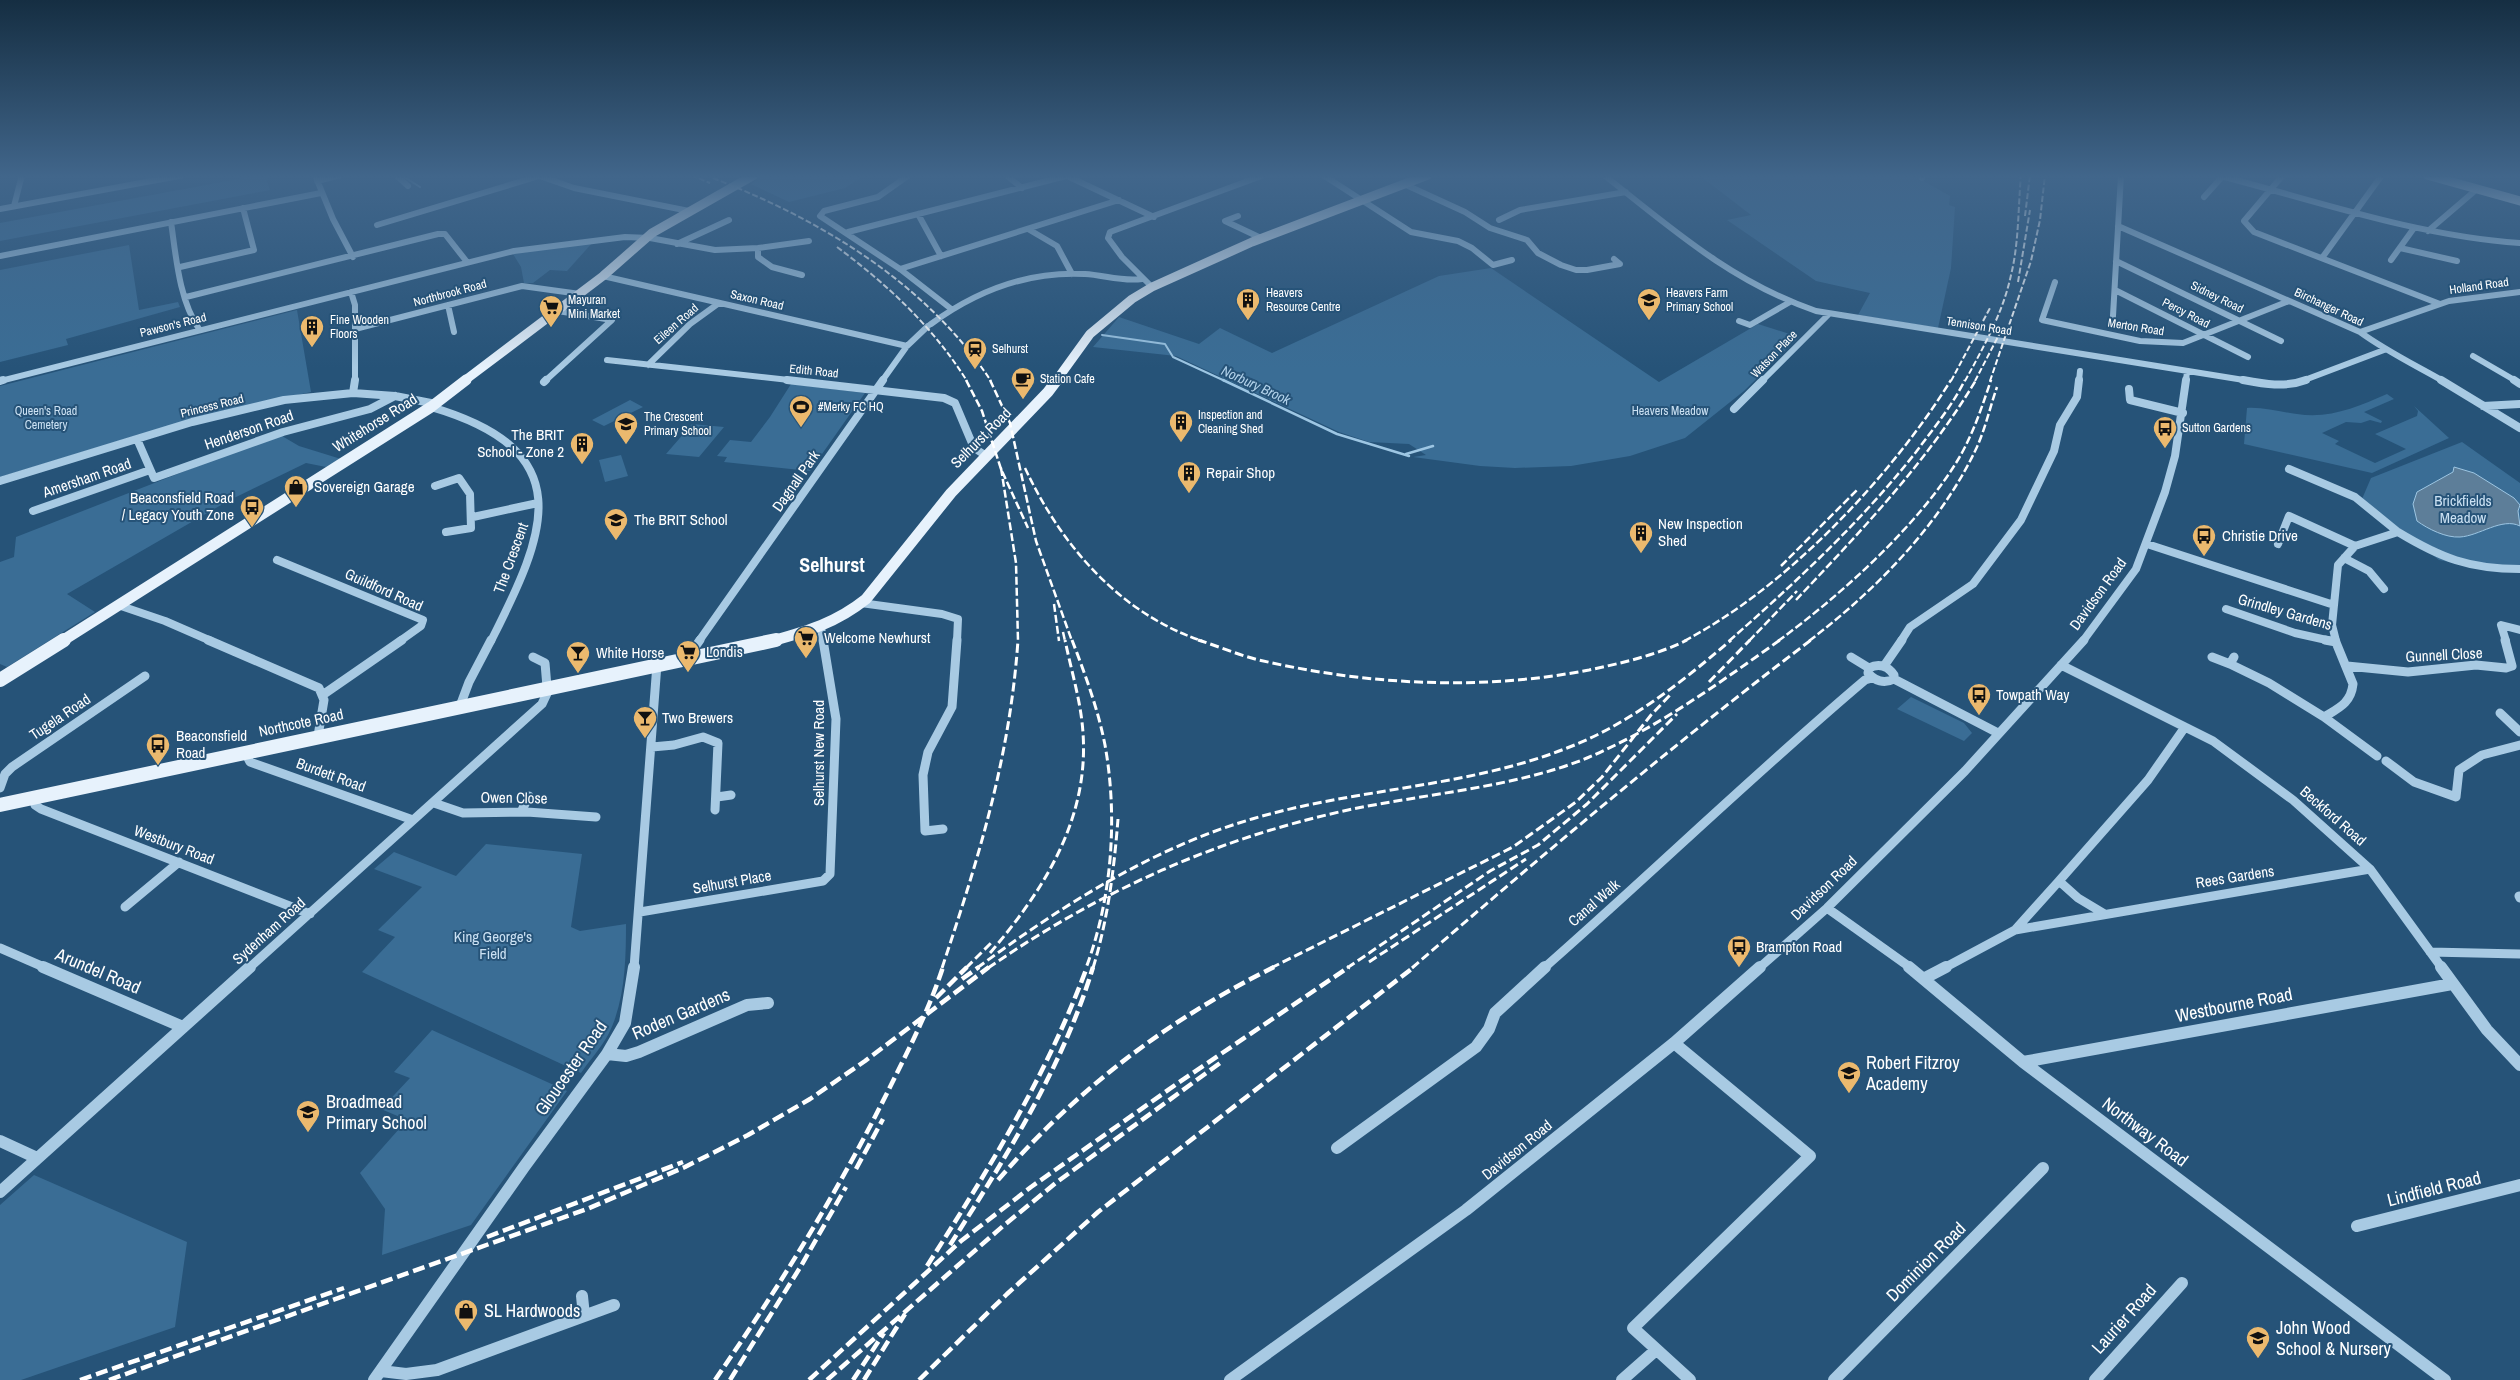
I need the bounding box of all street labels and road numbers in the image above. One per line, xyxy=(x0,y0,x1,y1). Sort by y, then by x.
street label: Holland Road xyxy=(2448,274,2510,298)
street label: Northbrook Road xyxy=(412,276,488,310)
street label: Sidney Road xyxy=(2188,277,2246,317)
street label: Birchanger Road xyxy=(2292,284,2366,330)
street label: Saxon Road xyxy=(729,286,785,314)
street label: Percy Road xyxy=(2159,294,2213,332)
street label: Eileen Road xyxy=(650,300,702,348)
street label: Pawson's Road xyxy=(138,309,208,341)
street label: Tennison Road xyxy=(1945,313,2013,339)
street label: Merton Road xyxy=(2107,315,2165,339)
street label: Watson Place xyxy=(1747,327,1801,381)
street label: Edith Road xyxy=(789,360,839,382)
street label: Whitehorse Road xyxy=(329,388,421,457)
street label: Princess Road xyxy=(179,390,245,422)
street label: Selhurst Road xyxy=(946,403,1016,473)
street label: Henderson Road xyxy=(201,404,296,455)
street label: Dagnall Park xyxy=(767,445,825,516)
street label: Amersham Road xyxy=(39,453,134,503)
street label: The Crescent xyxy=(488,519,533,596)
street label: Davidson Road xyxy=(2064,553,2131,634)
street label: Guildford Road xyxy=(342,563,427,616)
street label: Grindley Gardens xyxy=(2236,588,2335,635)
street label: Gunnell Close xyxy=(2405,642,2483,667)
street label: Tugela Road xyxy=(25,688,94,745)
street label: Selhurst New Road xyxy=(808,700,829,806)
street label: Northcote Road xyxy=(257,703,345,742)
street label: Burdett Road xyxy=(294,752,369,797)
street label: Beckford Road xyxy=(2296,781,2371,850)
street label: Owen Close xyxy=(480,786,548,809)
street label: Westbury Road xyxy=(131,820,217,869)
street label: Davidson Road xyxy=(1786,851,1861,925)
street label: Rees Gardens xyxy=(2194,860,2276,893)
street label: Selhurst Place xyxy=(691,864,773,899)
street label: Canal Walk xyxy=(1563,874,1625,931)
street label: Sydenham Road xyxy=(228,892,310,969)
street label: Arundel Road xyxy=(51,941,145,1000)
street label: Westbourne Road xyxy=(2173,981,2295,1028)
street label: Roden Gardens xyxy=(628,982,734,1045)
street label: Gloucester Road xyxy=(529,1015,613,1120)
street label: Northway Road xyxy=(2097,1091,2193,1172)
street label: Davidson Road xyxy=(1477,1115,1556,1184)
street label: Lindfield Road xyxy=(2384,1165,2483,1212)
street label: Dominion Road xyxy=(1880,1216,1971,1307)
street label: Laurier Road xyxy=(2086,1278,2162,1359)

